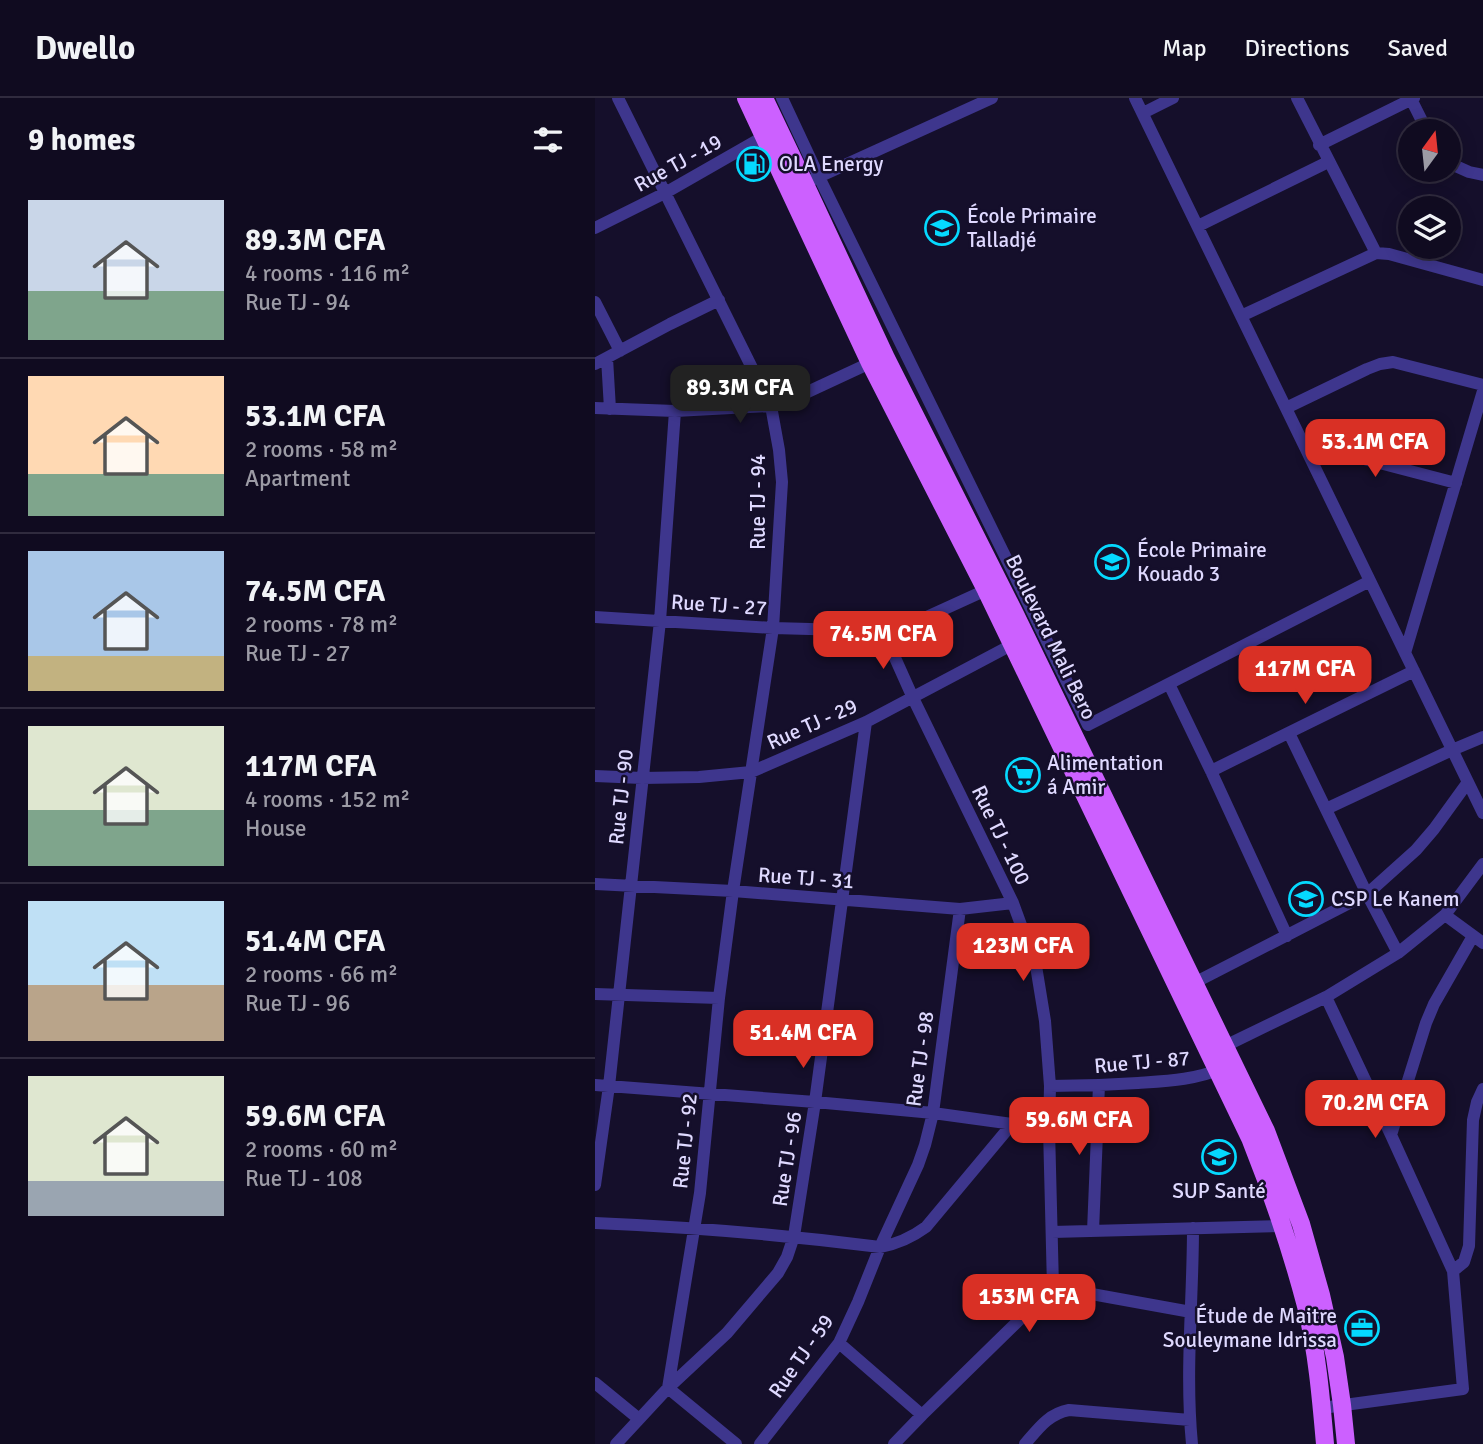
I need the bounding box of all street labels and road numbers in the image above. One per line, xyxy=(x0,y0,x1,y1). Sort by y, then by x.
street label: Rue TJ - 19 xyxy=(630,128,726,198)
street label: Rue TJ - 94 xyxy=(745,454,771,550)
street label: Boulevard Mali Bero xyxy=(1000,550,1102,724)
street label: Rue TJ - 27 xyxy=(670,589,768,621)
street label: Rue TJ - 29 xyxy=(763,693,861,755)
street label: Rue TJ - 90 xyxy=(603,748,639,846)
street label: Rue TJ - 100 xyxy=(966,781,1036,889)
street label: Rue TJ - 31 xyxy=(757,862,855,894)
street label: Rue TJ - 98 xyxy=(900,1010,940,1108)
street label: Rue TJ - 87 xyxy=(1093,1045,1191,1079)
street label: Rue TJ - 92 xyxy=(667,1092,703,1190)
street label: Rue TJ - 96 xyxy=(767,1109,807,1209)
street label: Rue TJ - 59 xyxy=(763,1309,839,1403)

